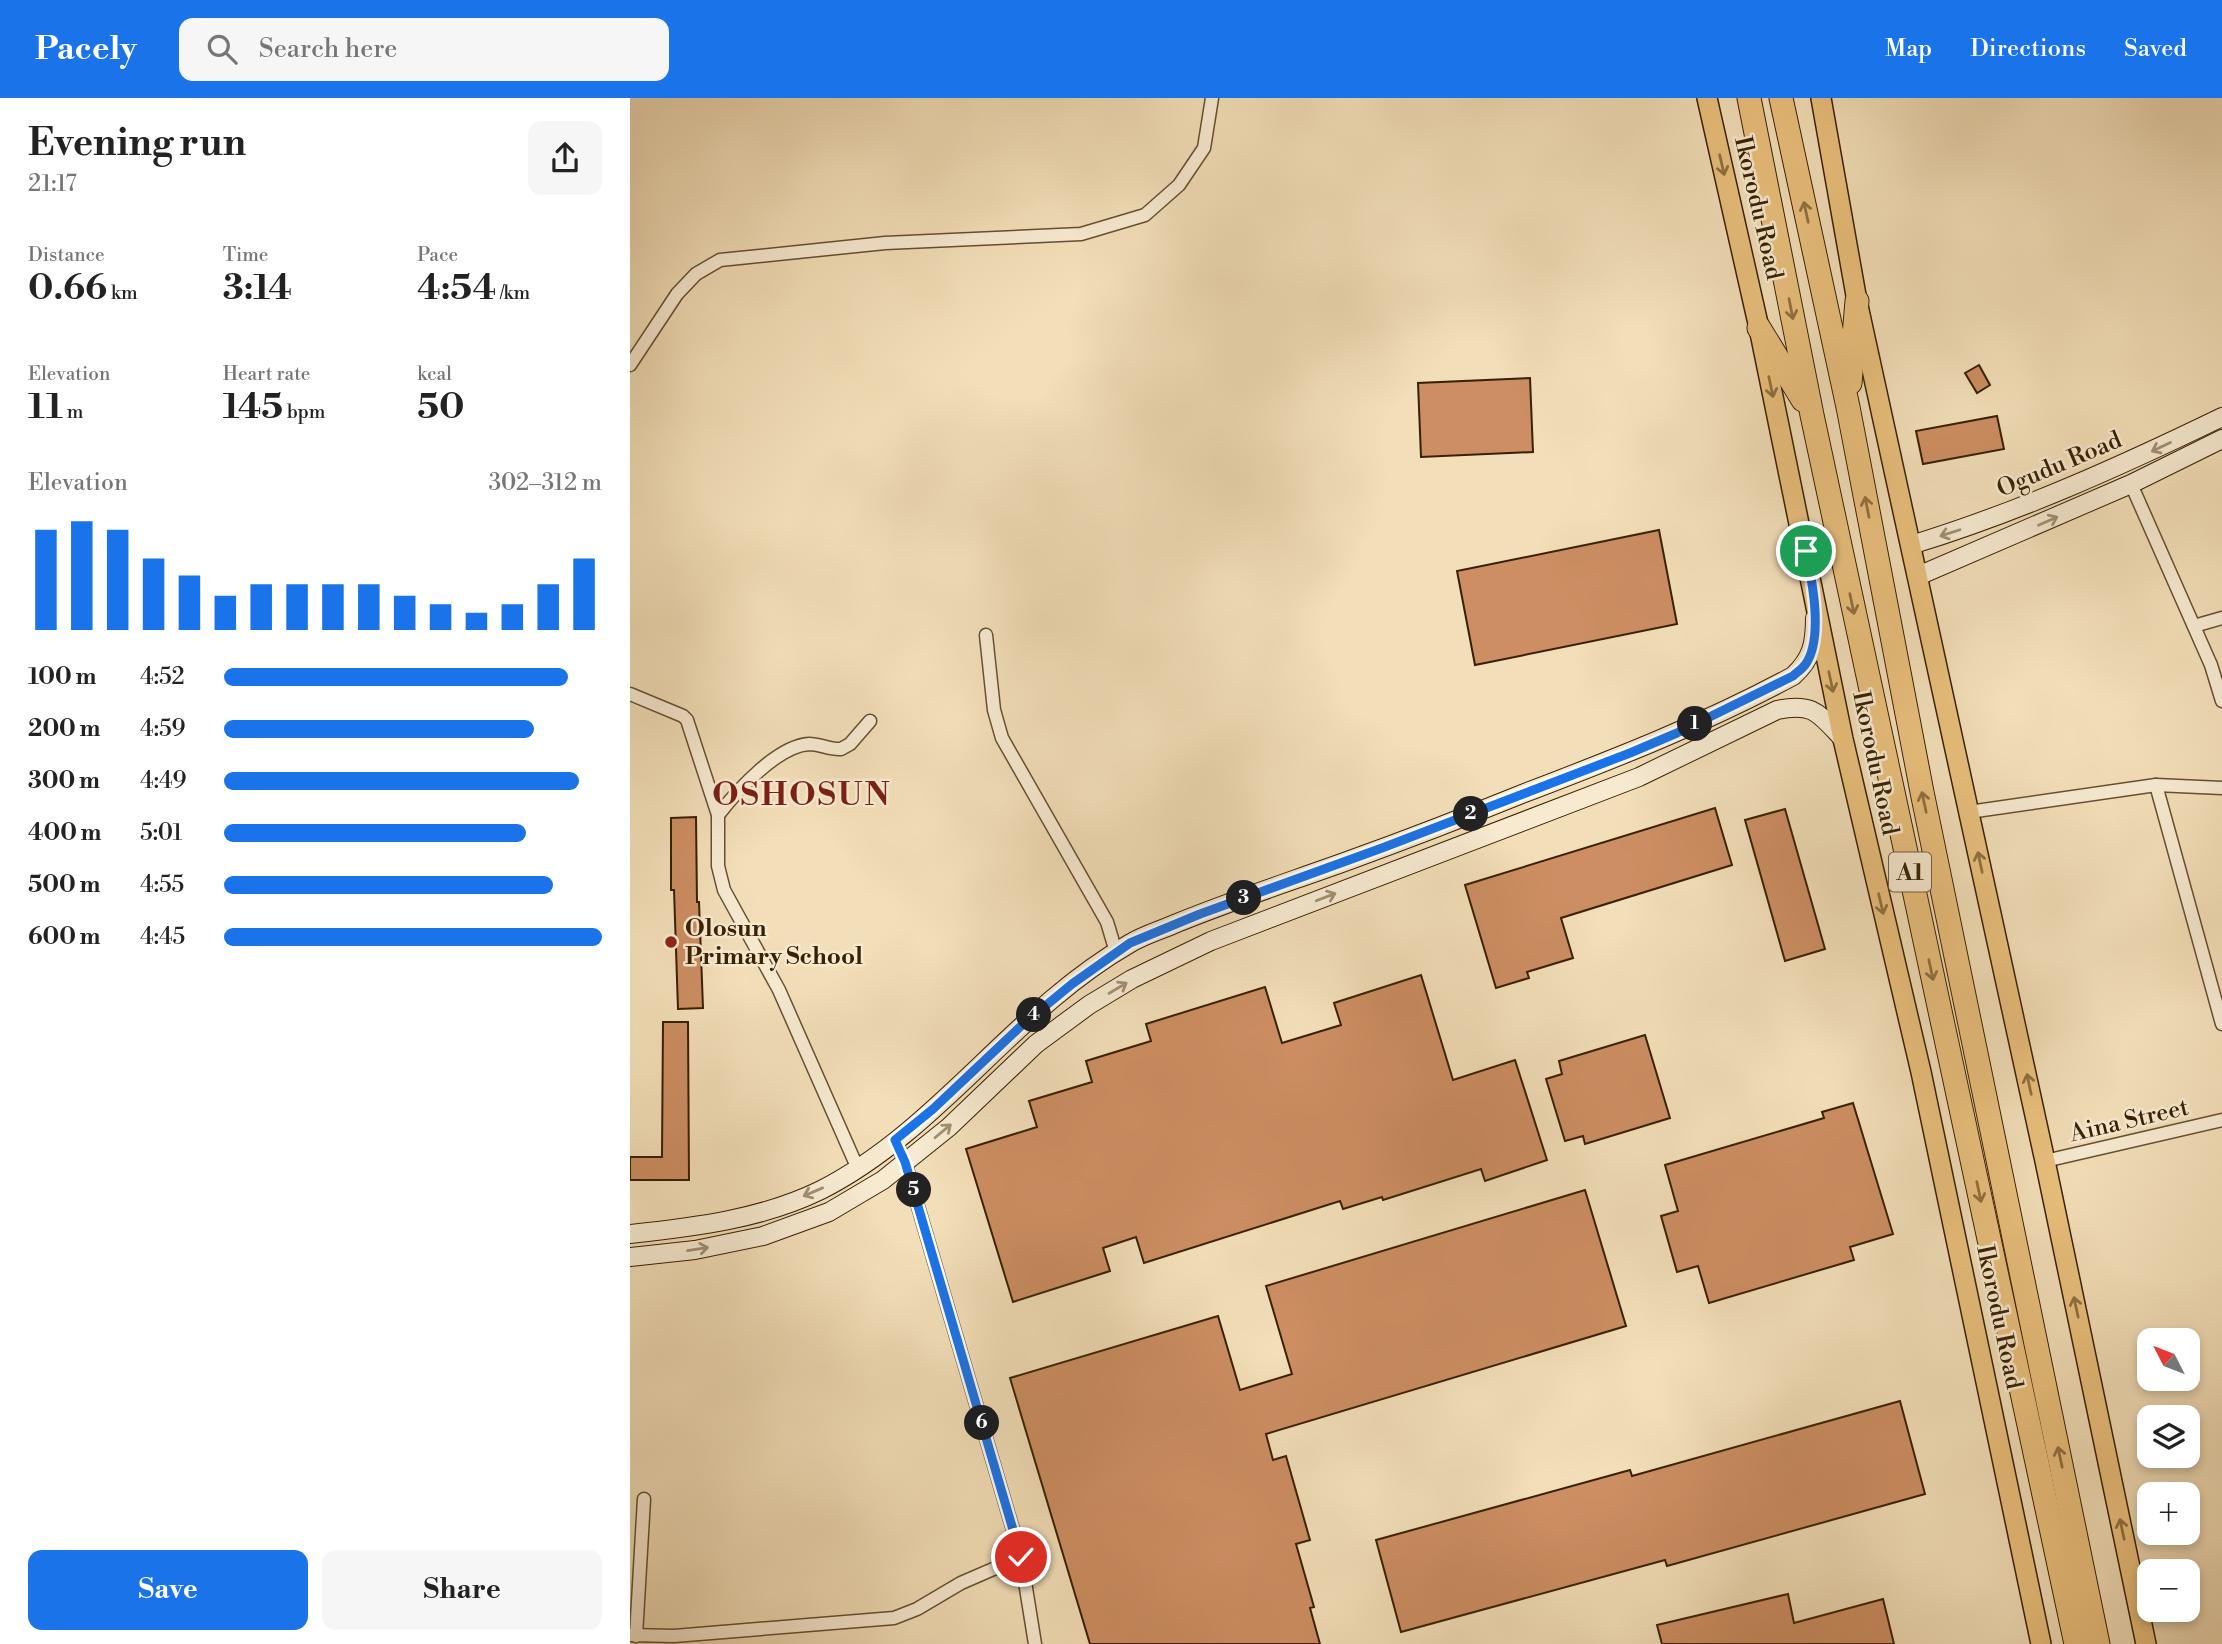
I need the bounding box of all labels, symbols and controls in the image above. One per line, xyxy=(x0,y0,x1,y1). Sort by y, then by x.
search box xyxy=(179,18,669,81)
text: Pacely xyxy=(35,29,137,70)
icon: search xyxy=(203,30,241,68)
text: Search here xyxy=(259,33,397,65)
text: Map xyxy=(1885,34,1932,64)
text: Directions xyxy=(1970,34,2086,64)
text: Saved xyxy=(2124,34,2187,64)
text: Evening run xyxy=(28,120,246,167)
button: share xyxy=(528,121,602,195)
street label: Ikorodu Road xyxy=(1727,134,1789,283)
one-way arrow xyxy=(1716,153,1729,175)
text: 21:17 xyxy=(28,170,77,198)
one-way arrow xyxy=(1798,201,1812,224)
text: Distance xyxy=(28,243,105,267)
text: Time xyxy=(223,243,268,267)
text: Pace xyxy=(417,243,458,267)
text: 0.66 xyxy=(28,267,107,310)
text: 3:14 xyxy=(223,267,292,310)
text: 4:54 xyxy=(417,267,496,310)
text: km xyxy=(107,281,138,305)
text: /km xyxy=(496,281,530,305)
one-way arrow xyxy=(1784,297,1798,320)
text: Elevation xyxy=(28,362,110,386)
text: Heart rate xyxy=(223,362,310,386)
text: kcal xyxy=(417,362,452,386)
one-way arrow xyxy=(1765,375,1779,398)
text: 11 xyxy=(28,386,63,429)
text: 145 xyxy=(223,386,283,429)
text: 50 xyxy=(417,386,464,429)
text: m xyxy=(63,400,83,424)
text: bpm xyxy=(283,400,325,424)
street label: Ogudu Road xyxy=(1992,425,2127,505)
one-way arrow xyxy=(2151,441,2172,454)
text: Elevation xyxy=(28,469,128,497)
text: 302–312 m xyxy=(488,469,602,497)
one-way arrow xyxy=(1860,496,1874,519)
one-way arrow xyxy=(2037,514,2059,527)
pin xyxy=(1776,521,1836,581)
one-way arrow xyxy=(1940,528,1962,541)
icon: arrive xyxy=(1787,532,1825,570)
one-way arrow xyxy=(1846,592,1860,615)
text: 100 m xyxy=(28,663,96,691)
text: 4:52 xyxy=(140,663,185,691)
one-way arrow xyxy=(1825,670,1839,693)
street label: Ikorodu Road xyxy=(1845,689,1905,838)
pin: 1 xyxy=(1678,706,1712,742)
text: 1 xyxy=(1690,711,1699,735)
text: 200 m xyxy=(28,715,100,743)
text: 4:59 xyxy=(140,715,186,743)
text: 300 m xyxy=(28,767,100,795)
text: 4:49 xyxy=(140,767,187,795)
district label: OSHOSUN xyxy=(712,775,892,815)
one-way arrow xyxy=(1917,791,1931,814)
pin: 2 xyxy=(1454,796,1488,832)
text: 2 xyxy=(1465,801,1476,825)
text: 400 m xyxy=(28,819,101,847)
text: 5:01 xyxy=(140,819,182,847)
one-way arrow xyxy=(1973,851,1987,874)
road number: A1 xyxy=(1889,852,1931,892)
text: 500 m xyxy=(28,871,100,899)
text: 4:55 xyxy=(140,871,184,899)
pin: 3 xyxy=(1226,880,1262,916)
text: 3 xyxy=(1238,885,1249,909)
one-way arrow xyxy=(1315,890,1337,902)
one-way arrow xyxy=(1875,892,1888,914)
place label: Olosun Primary School xyxy=(685,914,863,972)
text: 600 m xyxy=(28,923,101,951)
text: 4:45 xyxy=(140,923,185,951)
marker: Olosun Primary School xyxy=(663,934,679,950)
one-way arrow xyxy=(1924,958,1938,981)
one-way arrow xyxy=(1108,981,1128,995)
pin: 4 xyxy=(1016,998,1052,1032)
text: 4 xyxy=(1027,1002,1040,1026)
one-way arrow xyxy=(2021,1073,2035,1096)
street label: Aina Street xyxy=(2066,1093,2192,1149)
one-way arrow xyxy=(933,1124,951,1139)
pin: 5 xyxy=(896,1172,932,1208)
text: 5 xyxy=(908,1177,919,1201)
one-way arrow xyxy=(1972,1180,1986,1203)
one-way arrow xyxy=(803,1187,825,1200)
one-way arrow xyxy=(686,1242,709,1255)
street label: Ikorodu Road xyxy=(1969,1243,2029,1392)
one-way arrow xyxy=(2068,1296,2082,1319)
north arrow xyxy=(2137,1328,2200,1391)
map controls xyxy=(2137,1328,2200,1622)
button: layers xyxy=(2137,1405,2200,1468)
pin: 6 xyxy=(964,1406,1000,1440)
text: 6 xyxy=(976,1410,987,1434)
one-way arrow xyxy=(2052,1446,2066,1469)
button: + xyxy=(2137,1482,2200,1545)
one-way arrow xyxy=(2115,1518,2129,1541)
pin xyxy=(991,1527,1051,1587)
icon: check xyxy=(1002,1538,1040,1576)
button: Save xyxy=(28,1550,308,1630)
button: Share xyxy=(322,1550,602,1630)
button: − xyxy=(2137,1559,2200,1622)

